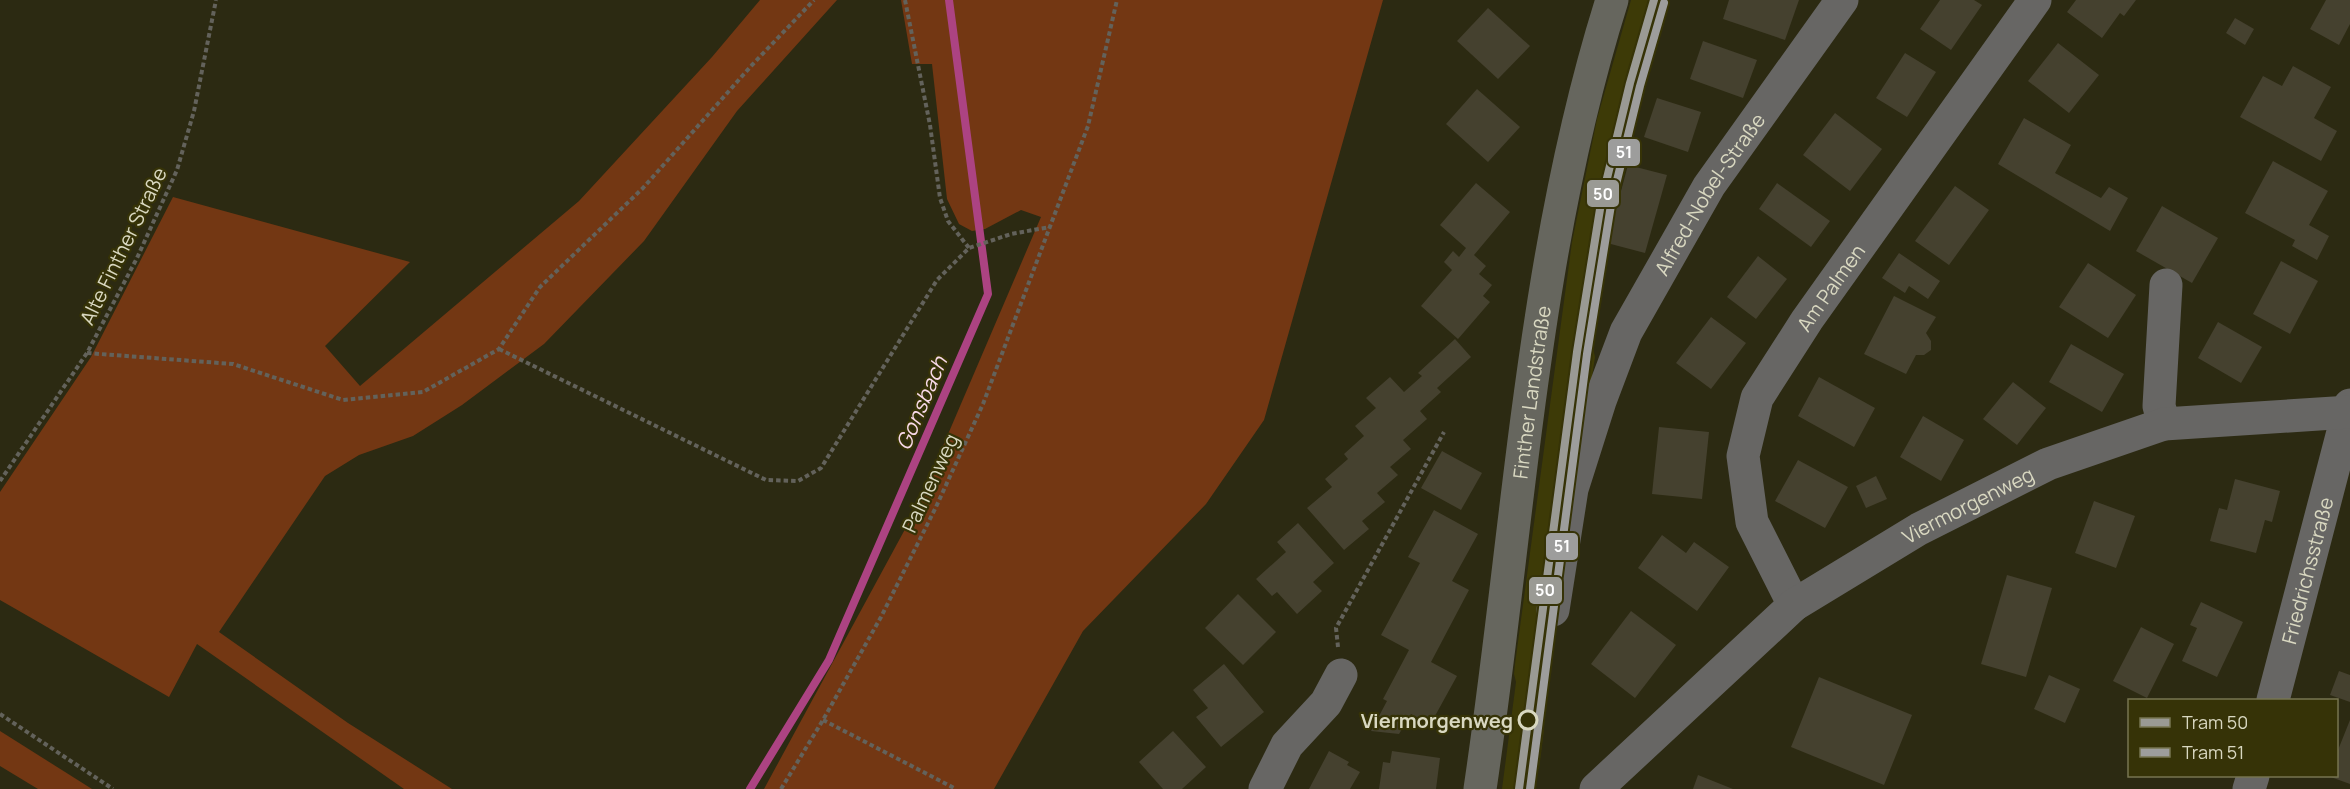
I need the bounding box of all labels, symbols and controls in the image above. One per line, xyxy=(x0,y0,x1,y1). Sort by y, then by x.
street label: Alfred-Nobel-Straße xyxy=(1648,107,1771,280)
line badge: 51 xyxy=(1607,138,1641,167)
text: 51 xyxy=(1616,141,1632,163)
street label: Alte Finther Straße xyxy=(73,163,173,329)
line badge: 50 xyxy=(1586,179,1620,208)
text: 50 xyxy=(1593,183,1613,205)
street label: Am Palmen xyxy=(1790,238,1871,336)
street label: Finther Landstraße xyxy=(1506,304,1556,480)
water label: Gonsbach xyxy=(889,351,954,454)
street label: Palmenweg xyxy=(895,429,965,537)
street label: Viermorgenweg xyxy=(1897,460,2038,550)
street label: Friedrichsstraße xyxy=(2275,494,2339,647)
line badge: 51 xyxy=(1545,532,1579,561)
text: 51 xyxy=(1554,535,1570,557)
line badge: 50 xyxy=(1528,576,1563,605)
text: 50 xyxy=(1535,579,1555,601)
legend xyxy=(2128,699,2338,777)
place label: Viermorgenweg xyxy=(1361,707,1513,734)
marker: Viermorgenweg xyxy=(1518,710,1538,730)
text: Tram 50 xyxy=(2182,710,2248,734)
text: Tram 51 xyxy=(2182,740,2244,764)

